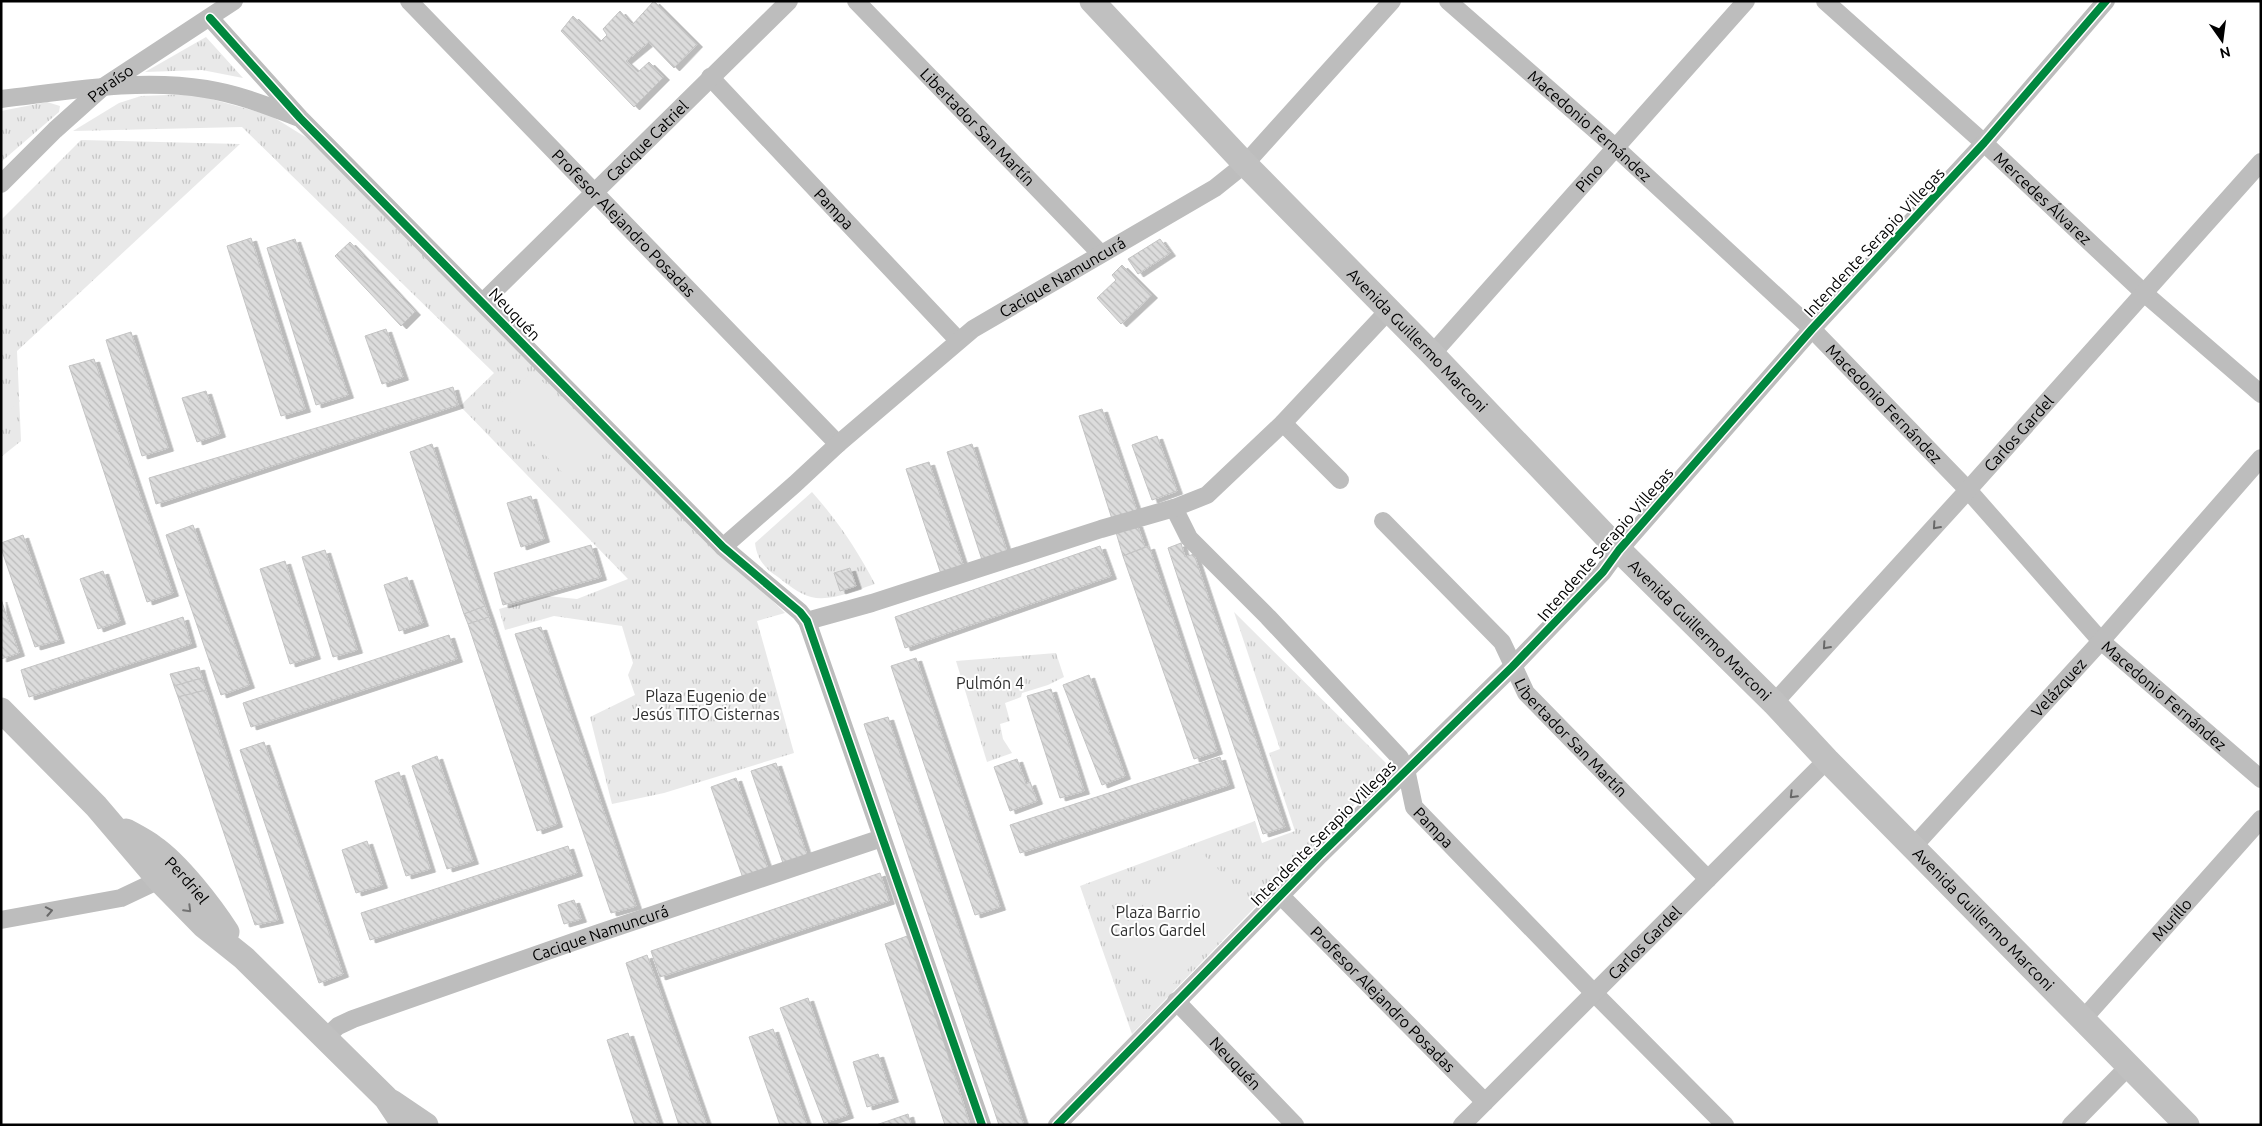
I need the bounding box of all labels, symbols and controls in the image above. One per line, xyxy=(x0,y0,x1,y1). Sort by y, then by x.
north arrow xyxy=(2197,15,2247,65)
text: N xyxy=(2218,44,2232,62)
street label: Paraíso xyxy=(84,61,137,106)
street label: Libertador San Martín xyxy=(917,64,1039,189)
street label: Macedonio Fernández xyxy=(1525,66,1655,185)
street label: Cacique Catriel xyxy=(602,96,692,185)
street label: Profesor Alejandro Posadas xyxy=(549,146,699,300)
street label: Mercedes Álvarez xyxy=(1991,148,2095,248)
street label: Pino xyxy=(1571,160,1606,196)
street label: Intendente Serapio Villegas xyxy=(1800,164,1948,320)
street label: Pampa xyxy=(811,185,858,233)
street label: Cacique Namuncurá xyxy=(996,233,1129,321)
street label: Avenida Guillermo Marconi xyxy=(1344,265,1491,415)
street label: Neuquén xyxy=(486,284,544,344)
street label: Macedonio Fernández xyxy=(1823,340,1946,467)
street label: Carlos Gardel xyxy=(1980,392,2057,475)
street label: Intendente Serapio Villegas xyxy=(1533,464,1677,624)
one-way arrow xyxy=(1932,521,1941,530)
street label: Avenida Guillermo Marconi xyxy=(1625,556,1775,704)
street label: Macedonio Fernández xyxy=(2098,637,2230,754)
one-way arrow xyxy=(1823,640,1832,649)
street label: Velázquez xyxy=(2027,654,2090,720)
park label: Pulmón 4 xyxy=(956,674,1024,692)
street label: Libertador San Martín xyxy=(1511,675,1631,800)
park label: Plaza Eugenio de Jesús TITO Cisternas xyxy=(632,687,780,723)
street label: Intendente Serapio Villegas xyxy=(1247,757,1399,909)
one-way arrow xyxy=(1789,789,1798,798)
street label: Pampa xyxy=(1410,803,1457,851)
street label: Avenida Guillermo Marconi xyxy=(1910,844,2058,994)
street label: Perdriel xyxy=(162,853,213,907)
street label: Murillo xyxy=(2148,894,2195,944)
street label: Cacique Namuncurá xyxy=(530,901,671,965)
street label: Carlos Gardel xyxy=(1604,902,1685,983)
one-way arrow xyxy=(182,903,191,912)
park label: Plaza Barrio Carlos Gardel xyxy=(1110,903,1206,939)
one-way arrow xyxy=(45,906,54,917)
street label: Profesor Alejandro Posadas xyxy=(1307,922,1459,1076)
street label: Neuquén xyxy=(1206,1033,1265,1093)

